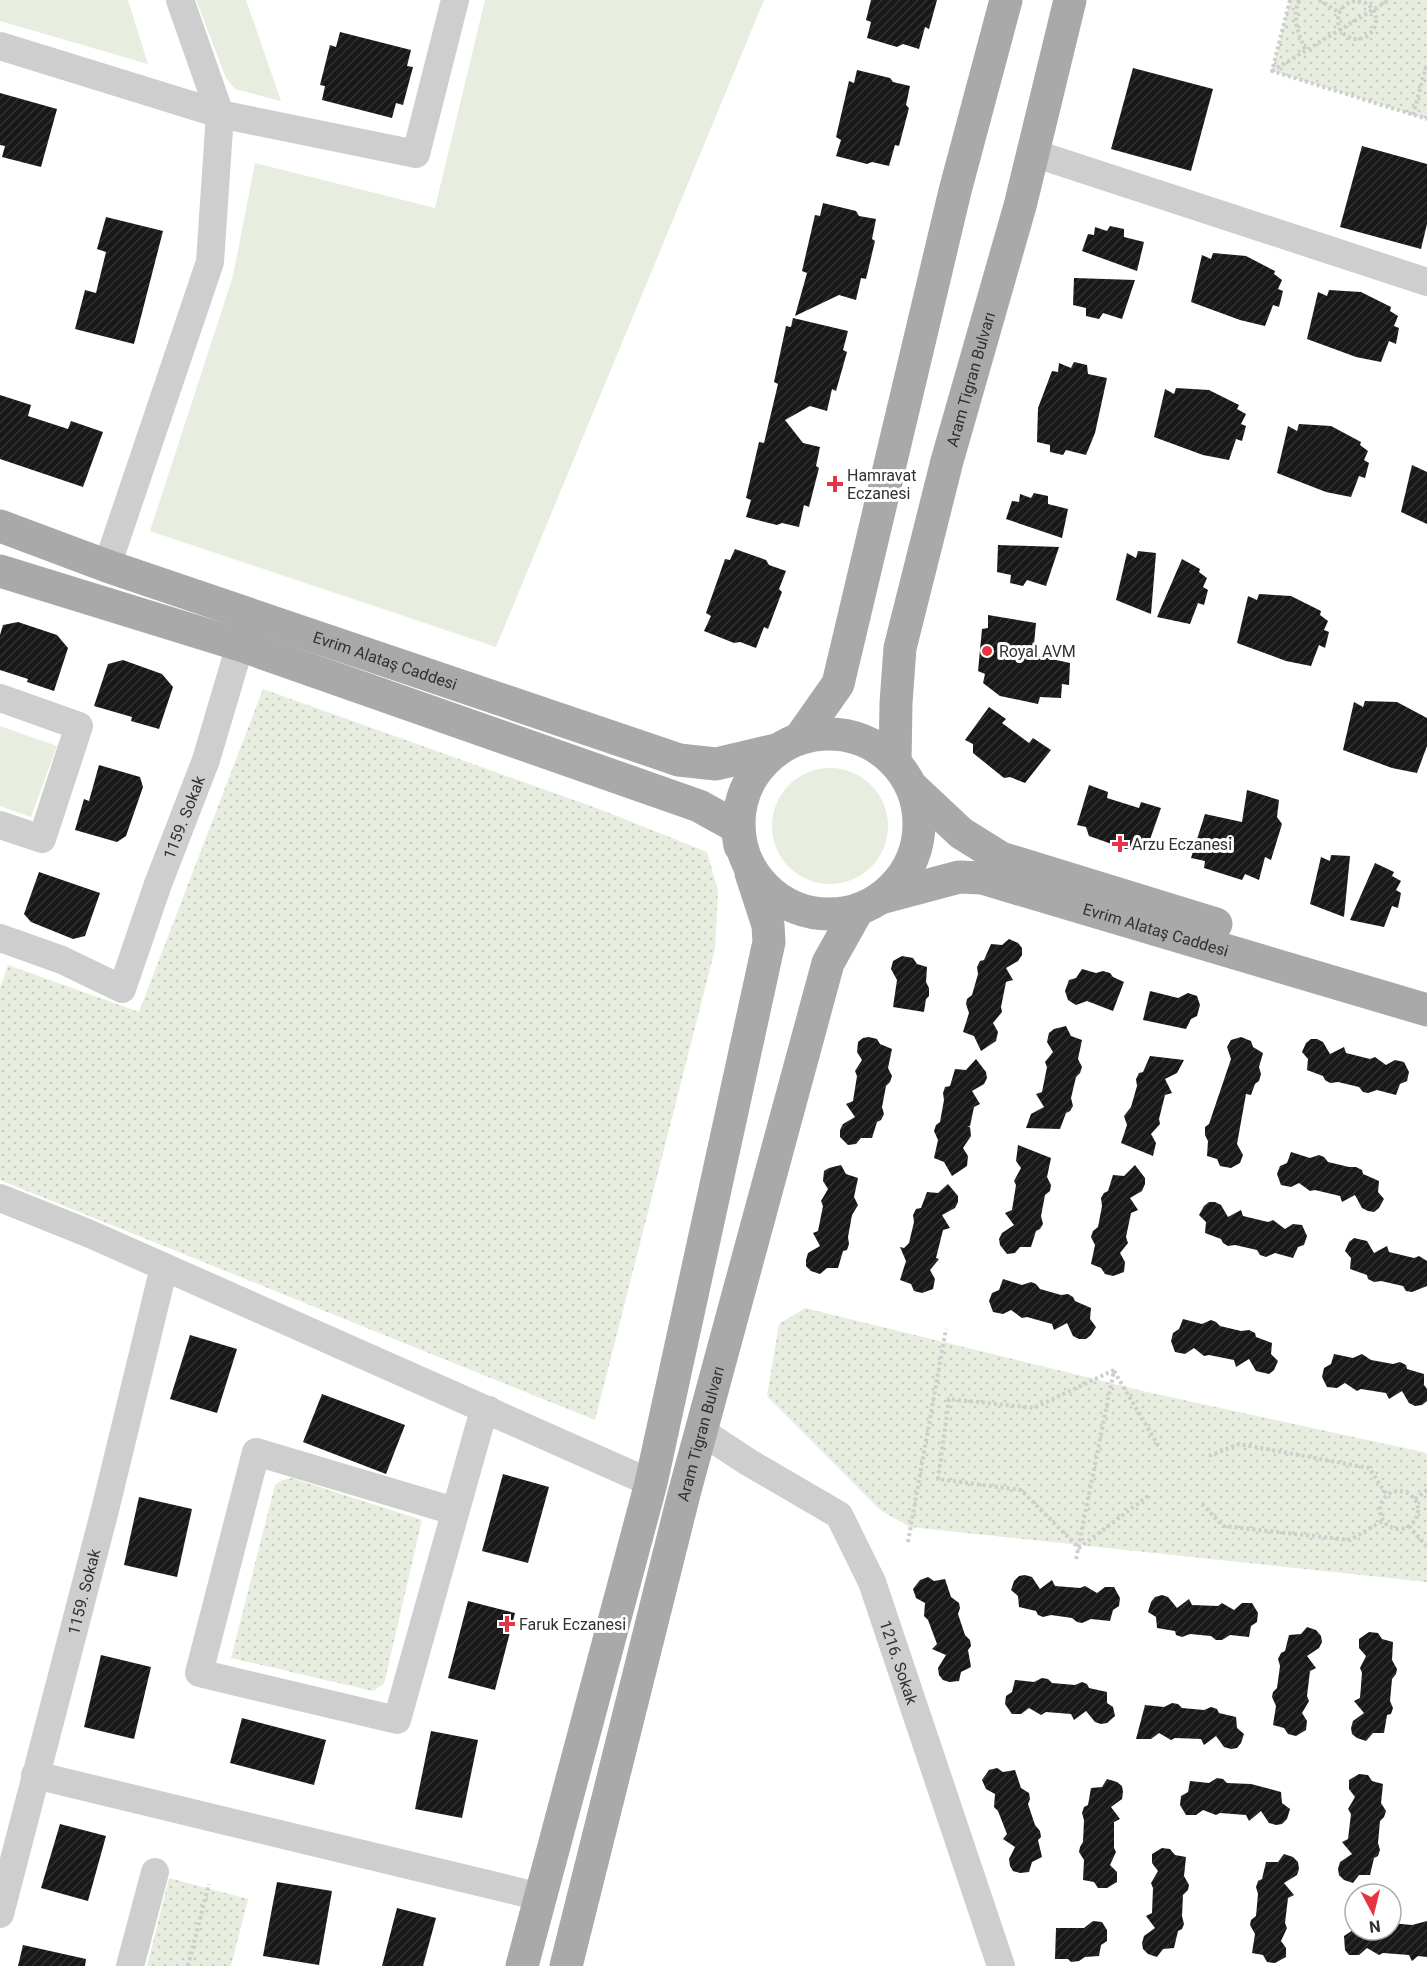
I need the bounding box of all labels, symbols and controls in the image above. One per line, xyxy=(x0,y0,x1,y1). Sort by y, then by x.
street label: Aram Tigran Bulvarı xyxy=(943,310,999,449)
place label: Hamravat Eczanesi xyxy=(847,466,916,503)
marker: Hamravat Eczanesi xyxy=(828,477,842,491)
street label: Evrim Alataş Caddesi xyxy=(310,628,460,694)
place label: Royal AVM xyxy=(999,642,1076,661)
marker: Royal AVM xyxy=(980,644,994,658)
street label: 1159. Sokak xyxy=(160,772,209,862)
place label: Arzu Eczanesi xyxy=(1132,835,1232,854)
marker: Arzu Eczanesi xyxy=(1113,837,1127,851)
street label: Evrim Alataş Caddesi xyxy=(1081,899,1231,961)
street label: Aram Tigran Bulvarı xyxy=(674,1364,728,1503)
street label: 1159. Sokak xyxy=(64,1546,105,1637)
place label: Faruk Eczanesi xyxy=(519,1615,626,1634)
marker: Faruk Eczanesi xyxy=(500,1617,514,1631)
street label: 1216. Sokak xyxy=(876,1618,922,1708)
north arrow xyxy=(1343,1882,1403,1942)
text: N xyxy=(1368,1916,1382,1937)

